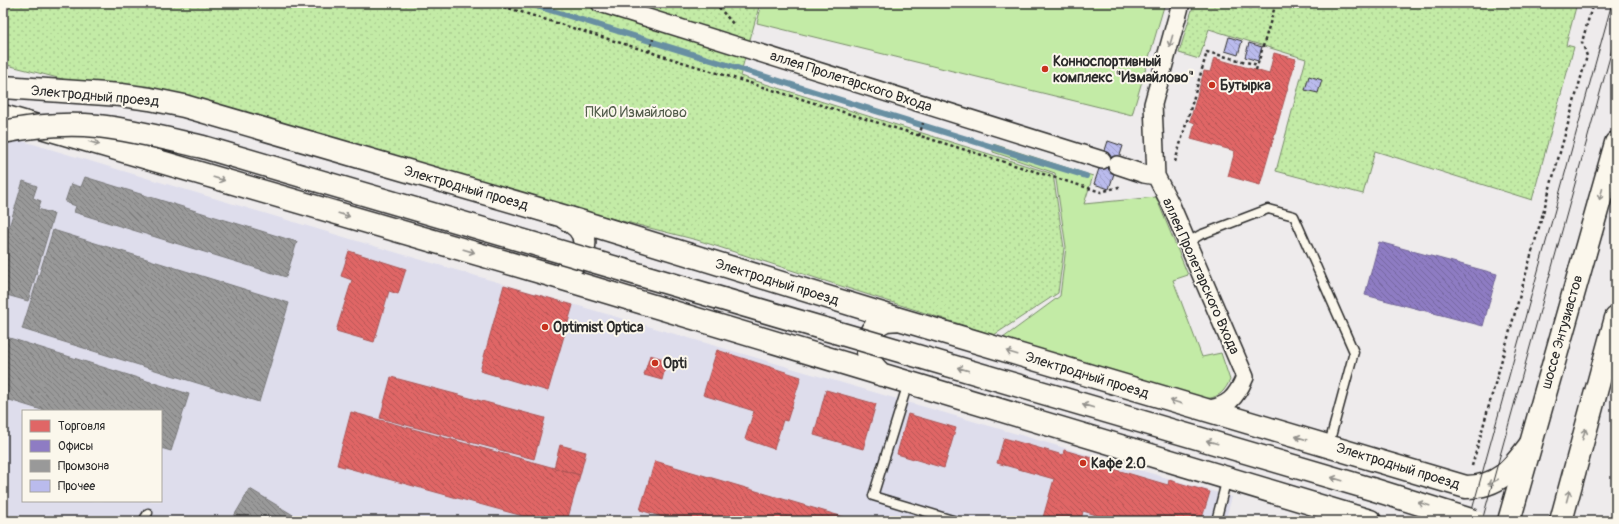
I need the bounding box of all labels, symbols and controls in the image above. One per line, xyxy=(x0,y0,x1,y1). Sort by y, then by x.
one-way arrow xyxy=(1167,34,1174,47)
street label: аллея Пролетарского Входа xyxy=(768,47,934,115)
place label: Конноспортивный комплекс "Измайлово" xyxy=(1053,53,1194,86)
marker: Конноспортивный комплекс "Измайлово" xyxy=(1040,64,1050,74)
place label: Бутырка xyxy=(1220,77,1271,94)
marker: Бутырка xyxy=(1207,80,1217,90)
street label: Электродный проезд xyxy=(30,82,160,110)
park label: ПКиО Измайлово xyxy=(585,104,687,121)
one-way arrow xyxy=(87,140,100,147)
street label: Электродный проезд xyxy=(402,162,531,214)
one-way arrow xyxy=(212,176,225,183)
one-way arrow xyxy=(1597,187,1605,200)
street label: аллея Пролетарского Входа xyxy=(1159,195,1243,357)
one-way arrow xyxy=(337,212,350,219)
one-way arrow xyxy=(462,248,475,255)
street label: Электродный проезд xyxy=(713,255,841,309)
street label: шоссе Энтузиастов xyxy=(1538,273,1586,391)
place label: Optimist Optica xyxy=(553,319,644,336)
marker: Optimist Optica xyxy=(540,322,550,332)
street label: Электродный проезд xyxy=(1023,348,1151,402)
one-way arrow xyxy=(1005,349,1018,356)
place label: Opti xyxy=(663,355,687,372)
marker: Opti xyxy=(650,358,660,368)
one-way arrow xyxy=(956,365,969,372)
one-way arrow xyxy=(1170,398,1183,405)
one-way arrow xyxy=(1081,402,1094,409)
legend xyxy=(22,410,162,502)
text: Торговля xyxy=(58,419,106,434)
one-way arrow xyxy=(1581,428,1589,441)
one-way arrow xyxy=(1295,433,1308,441)
one-way arrow xyxy=(1206,438,1219,445)
text: Офисы xyxy=(58,439,94,454)
street label: Электродный проезд xyxy=(1334,439,1462,493)
place label: Кафе 2.0 xyxy=(1091,455,1146,472)
marker: Кафе 2.0 xyxy=(1078,458,1088,468)
text: Промзона xyxy=(58,459,109,474)
one-way arrow xyxy=(1331,475,1344,482)
one-way arrow xyxy=(1487,478,1499,486)
text: Прочее xyxy=(58,479,95,494)
one-way arrow xyxy=(1564,490,1572,503)
one-way arrow xyxy=(1418,500,1431,507)

